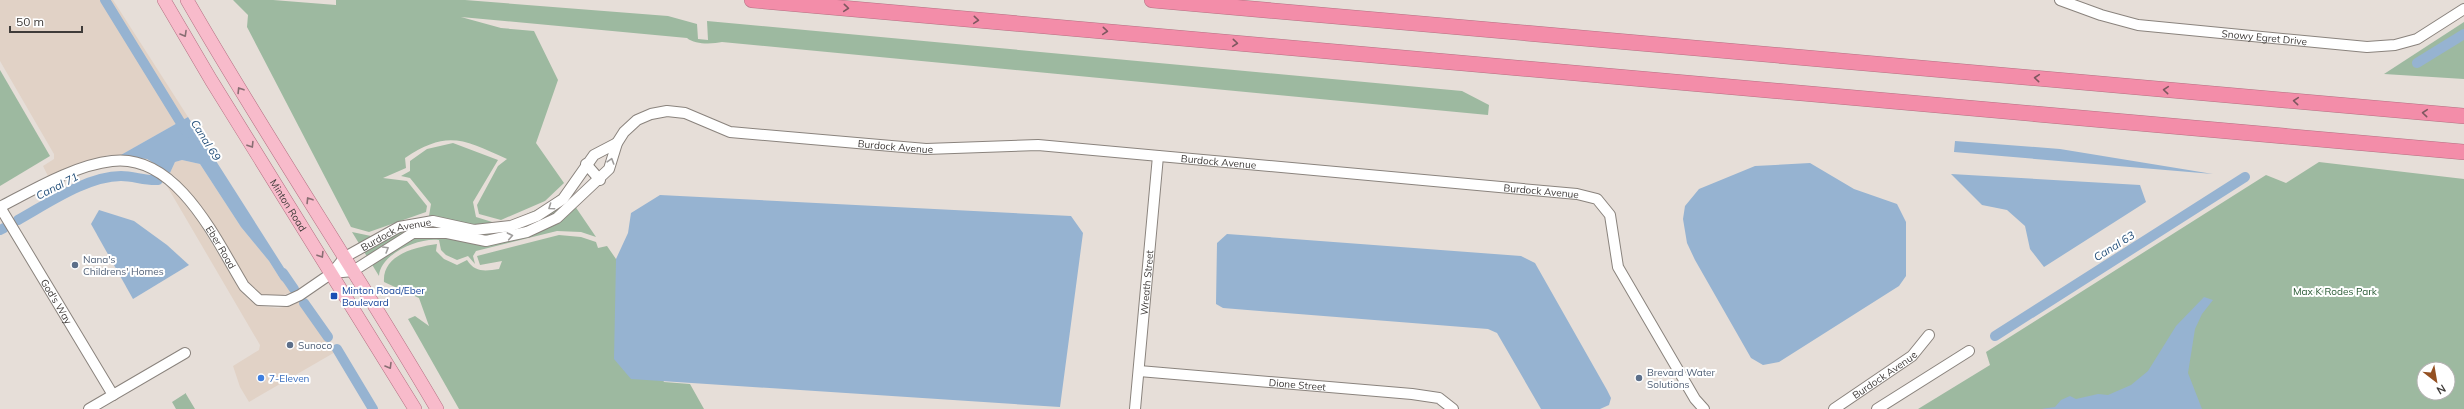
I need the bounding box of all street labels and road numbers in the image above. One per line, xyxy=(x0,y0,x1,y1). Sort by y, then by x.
street label: Snowy Egret Drive xyxy=(2221,27,2308,48)
street label: Burdock Avenue xyxy=(857,137,933,156)
street label: Burdock Avenue xyxy=(1180,152,1257,172)
street label: Minton Road xyxy=(267,177,309,234)
street label: Burdock Avenue xyxy=(1503,181,1579,201)
street label: Burdock Avenue xyxy=(358,215,432,254)
street label: Eber Road xyxy=(203,223,239,271)
street label: Wreath Street xyxy=(1138,249,1156,316)
street label: God's Way xyxy=(38,276,75,327)
street label: Burdock Avenue xyxy=(1850,349,1920,402)
street label: Dione Street xyxy=(1268,376,1327,394)

